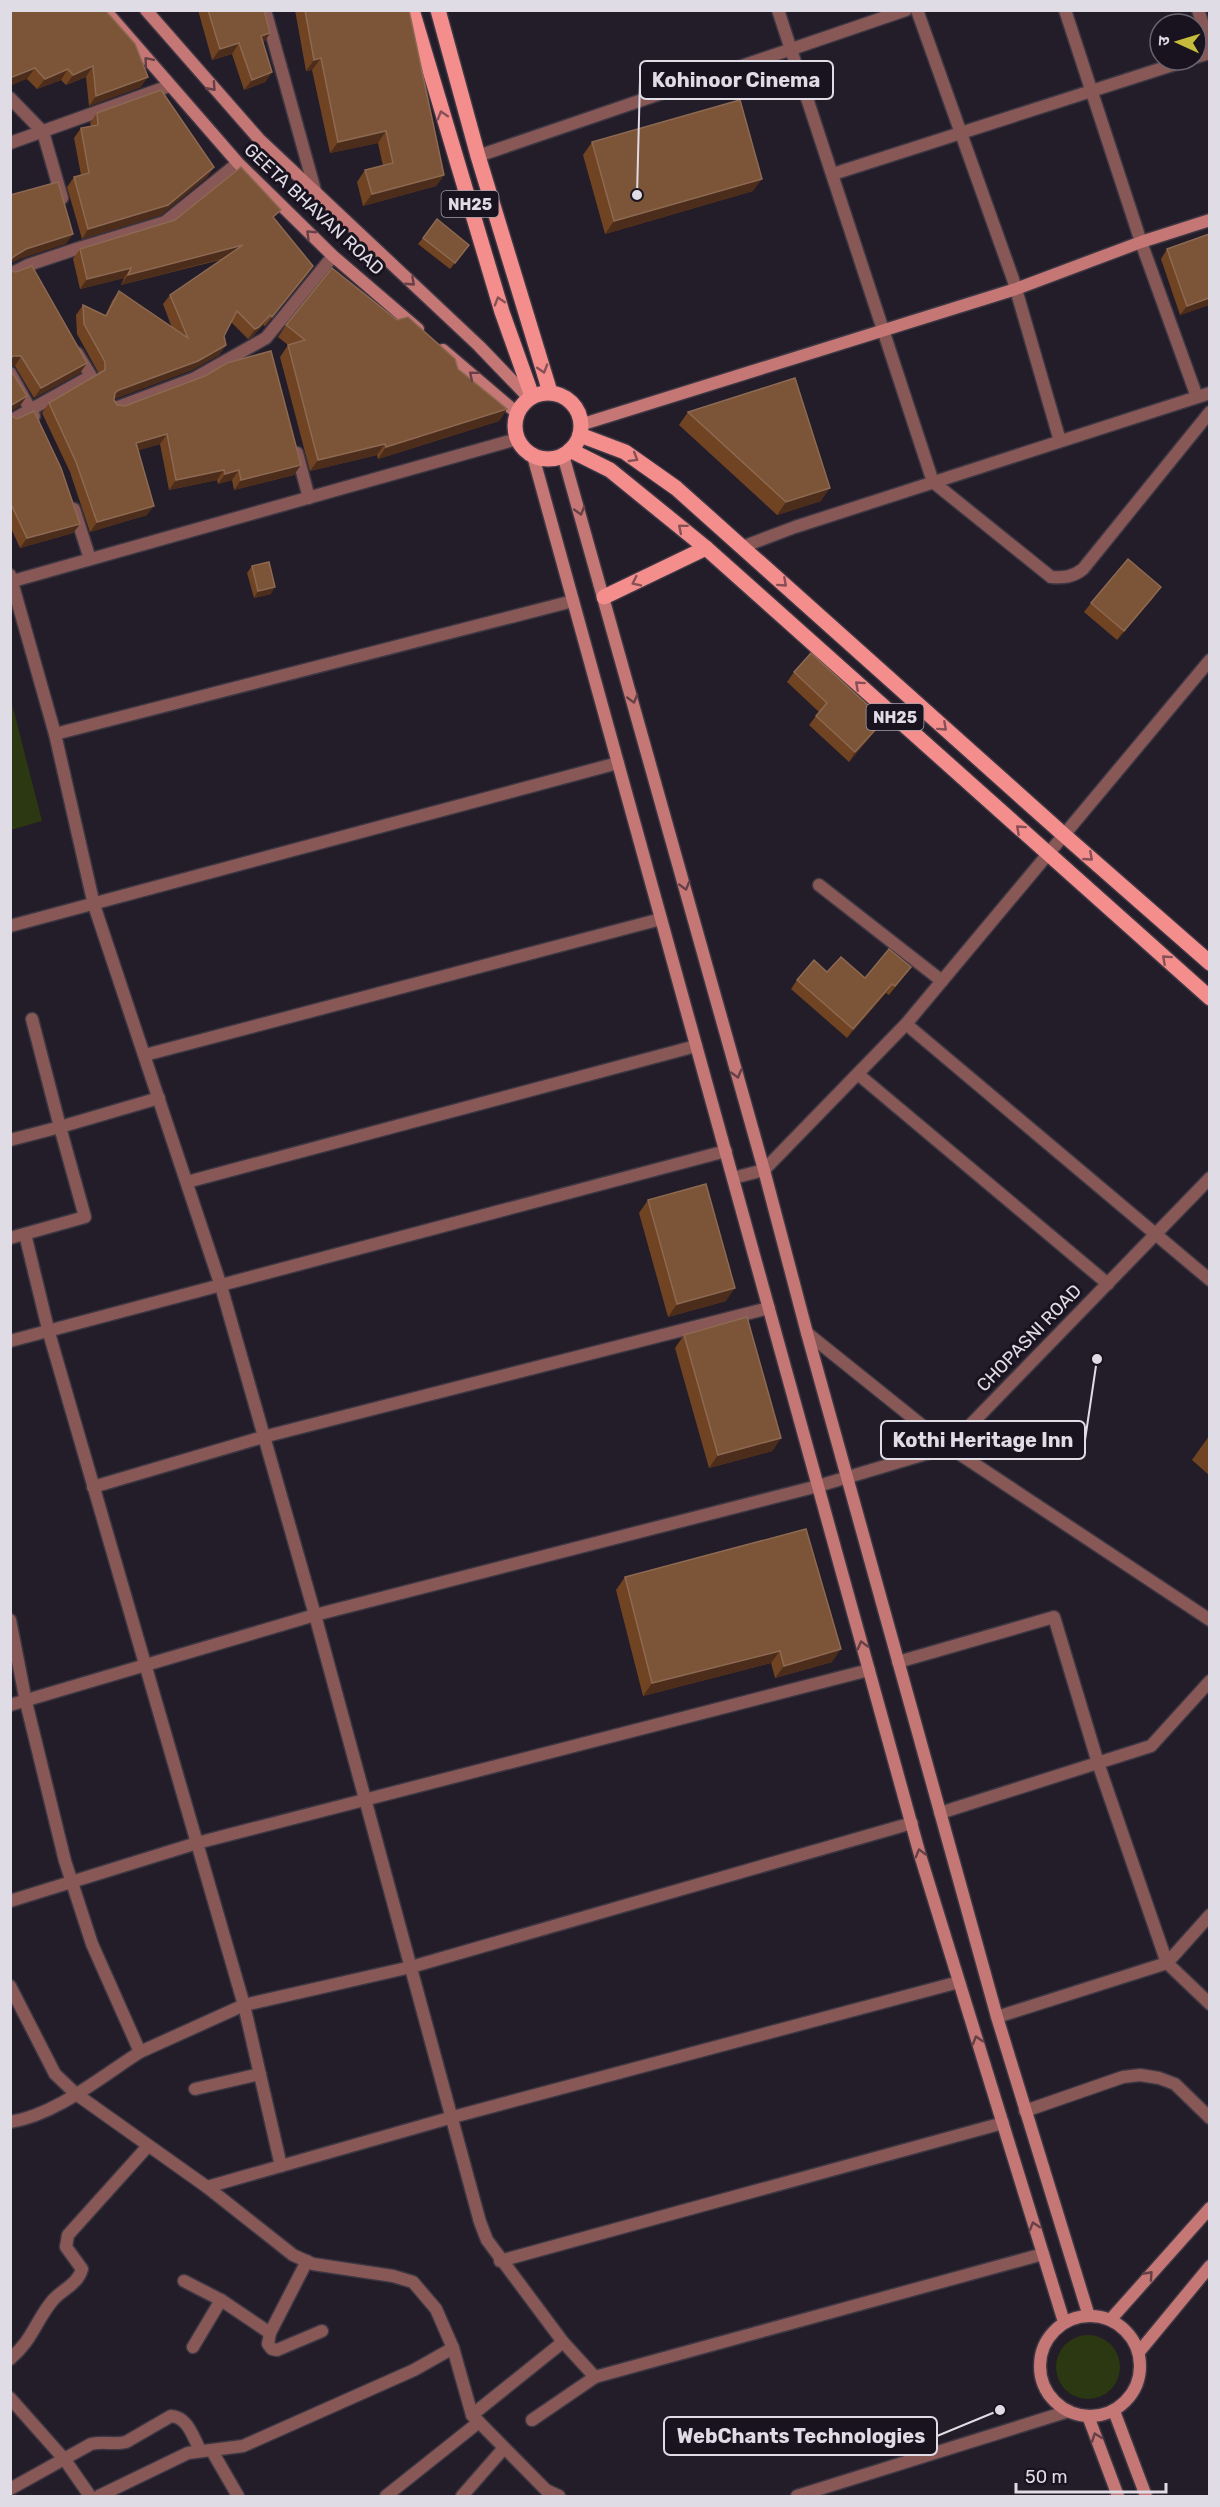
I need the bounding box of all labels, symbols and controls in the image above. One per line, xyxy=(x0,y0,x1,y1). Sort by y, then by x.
north arrow xyxy=(1148,12,1208,72)
text: उ xyxy=(1154,35,1173,46)
one-way arrow xyxy=(144,57,155,68)
callout: Kohinoor Cinema xyxy=(640,61,833,99)
text: Kohinoor Cinema xyxy=(652,68,820,92)
one-way arrow xyxy=(205,80,216,90)
one-way arrow xyxy=(437,110,449,120)
street label: GEETA BHAVAN ROAD xyxy=(239,138,389,280)
road number: NH25 xyxy=(442,191,498,217)
one-way arrow xyxy=(306,230,317,241)
one-way arrow xyxy=(404,275,414,286)
one-way arrow xyxy=(494,296,506,307)
one-way arrow xyxy=(536,363,548,374)
one-way arrow xyxy=(469,371,480,382)
one-way arrow xyxy=(628,450,638,462)
one-way arrow xyxy=(572,506,585,516)
one-way arrow xyxy=(678,524,689,535)
one-way arrow xyxy=(632,575,643,586)
one-way arrow xyxy=(776,576,786,587)
one-way arrow xyxy=(855,681,866,692)
one-way arrow xyxy=(625,693,638,703)
road number: NH25 xyxy=(866,704,924,730)
one-way arrow xyxy=(937,720,947,731)
one-way arrow xyxy=(1016,825,1027,836)
one-way arrow xyxy=(1082,850,1093,861)
one-way arrow xyxy=(678,881,690,891)
one-way arrow xyxy=(1162,955,1173,966)
one-way arrow xyxy=(730,1069,743,1079)
street label: CHOPASNI ROAD xyxy=(972,1280,1086,1396)
callout: Kothi Heritage Inn xyxy=(881,1421,1085,1459)
text: Kothi Heritage Inn xyxy=(893,1428,1073,1452)
one-way arrow xyxy=(857,1640,869,1651)
one-way arrow xyxy=(915,1848,927,1859)
one-way arrow xyxy=(972,2035,984,2046)
one-way arrow xyxy=(1029,2221,1041,2232)
one-way arrow xyxy=(1142,2271,1153,2282)
callout: WebChants Technologies xyxy=(664,2417,937,2455)
text: WebChants Technologies xyxy=(677,2424,925,2448)
one-way arrow xyxy=(1090,2432,1103,2442)
scale bar xyxy=(1016,2456,1166,2494)
text: 50 m xyxy=(1025,2466,1068,2488)

